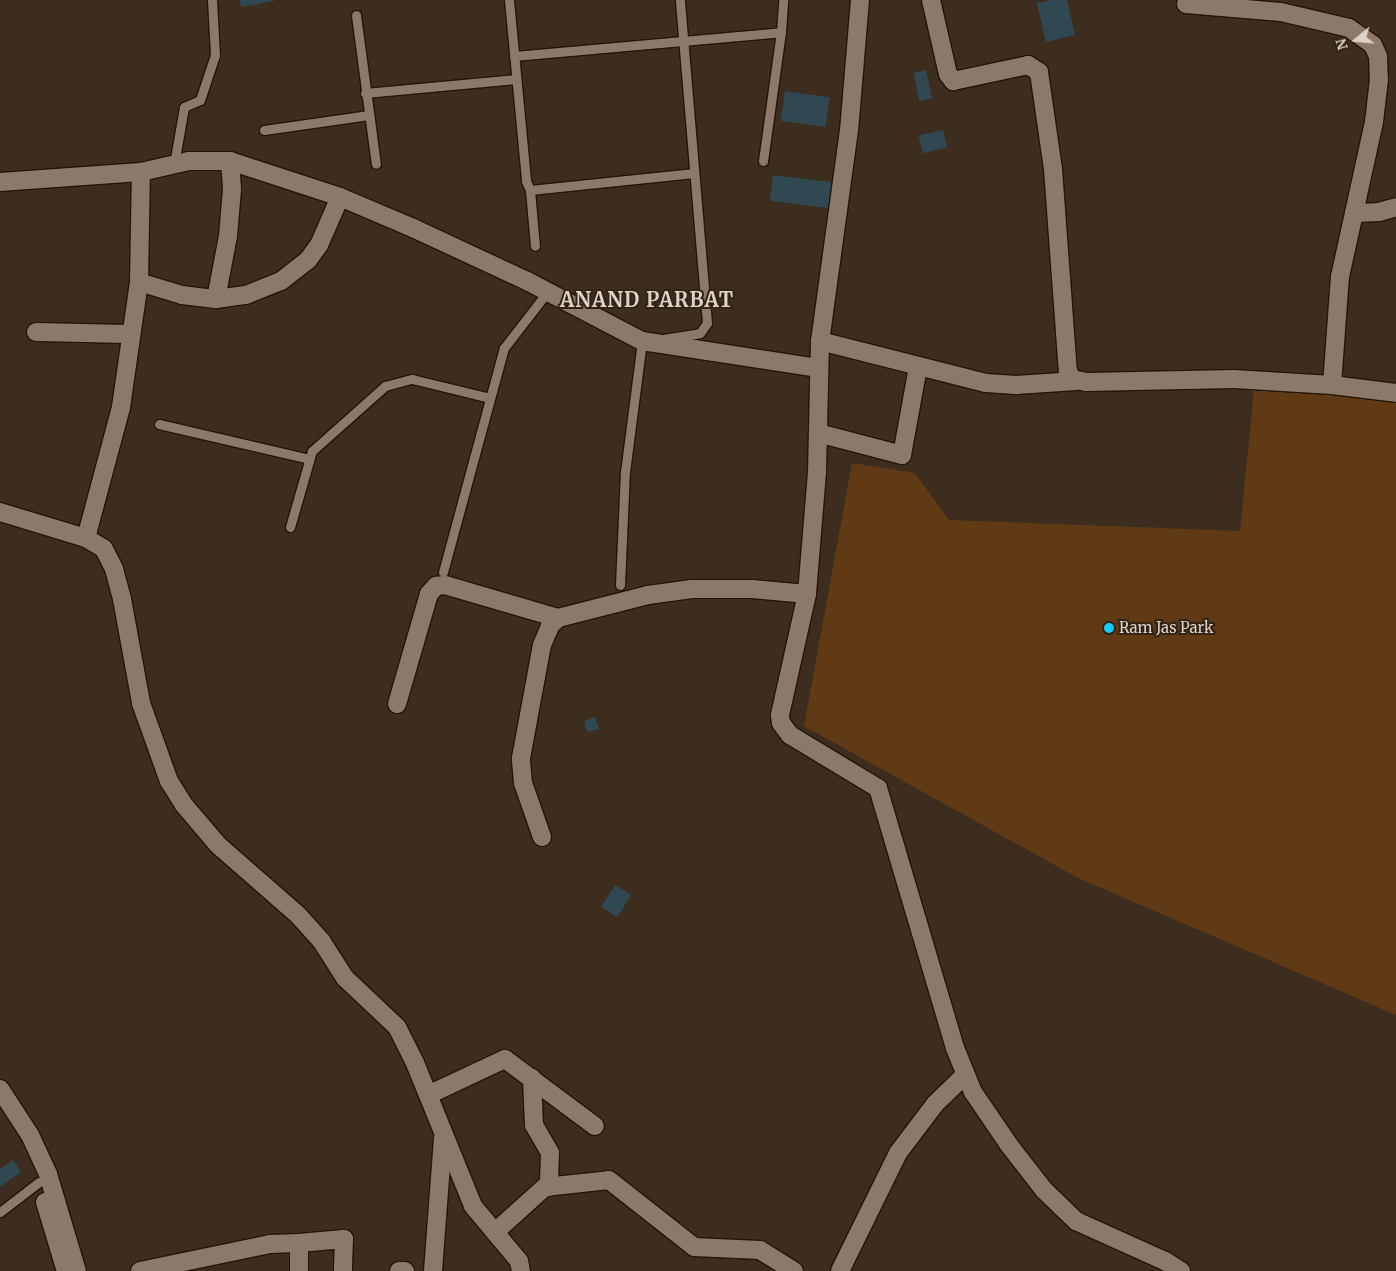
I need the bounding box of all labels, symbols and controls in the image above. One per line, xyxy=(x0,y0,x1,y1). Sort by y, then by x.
north arrow xyxy=(1331,15,1381,65)
text: N xyxy=(1331,36,1352,52)
district label: ANAND PARBAT xyxy=(559,287,735,311)
place label: Ram Jas Park xyxy=(1119,619,1213,637)
marker: Ram Jas Park xyxy=(1103,622,1115,634)

